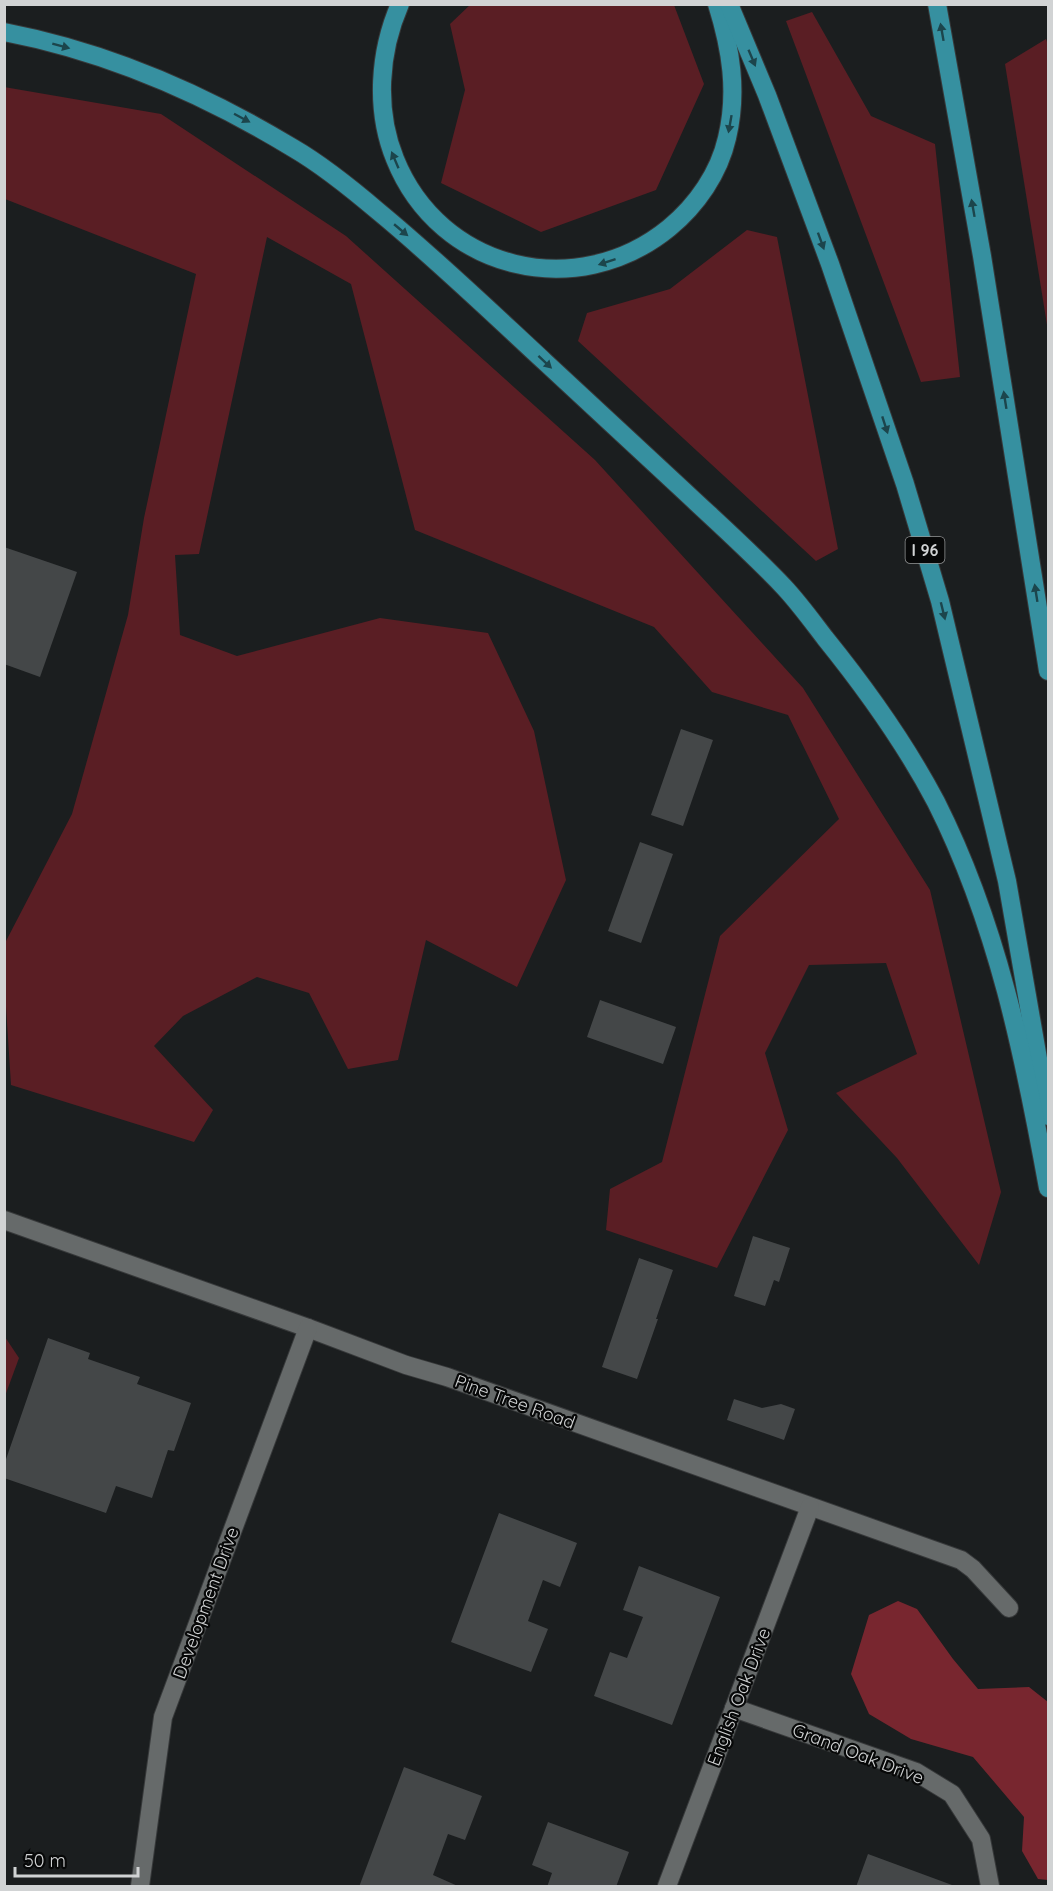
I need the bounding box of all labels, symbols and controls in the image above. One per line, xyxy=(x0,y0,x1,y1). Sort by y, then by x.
one-way arrow xyxy=(937,22,946,41)
one-way arrow xyxy=(52,42,70,51)
one-way arrow xyxy=(747,50,757,68)
one-way arrow xyxy=(234,113,251,123)
one-way arrow xyxy=(725,115,734,134)
one-way arrow xyxy=(390,151,399,169)
one-way arrow xyxy=(968,198,977,217)
one-way arrow xyxy=(393,223,408,236)
one-way arrow xyxy=(817,232,827,250)
one-way arrow xyxy=(598,257,616,267)
one-way arrow xyxy=(537,355,552,369)
one-way arrow xyxy=(1000,391,1009,410)
one-way arrow xyxy=(881,416,891,434)
road number: I 96 xyxy=(906,537,944,563)
one-way arrow xyxy=(1031,583,1040,602)
one-way arrow xyxy=(939,602,948,620)
street label: Pine Tree Road xyxy=(452,1369,578,1434)
street label: Development Drive xyxy=(167,1524,244,1682)
street label: English Oak Drive xyxy=(702,1625,775,1769)
street label: Grand Oak Drive xyxy=(789,1718,927,1789)
scale bar xyxy=(15,1840,138,1878)
text: 50 m xyxy=(24,1849,66,1872)

